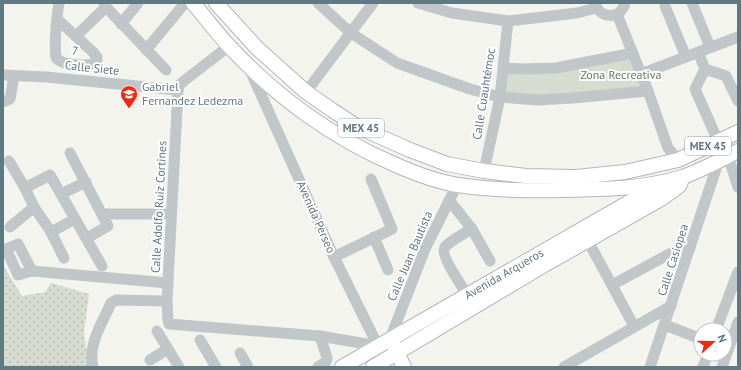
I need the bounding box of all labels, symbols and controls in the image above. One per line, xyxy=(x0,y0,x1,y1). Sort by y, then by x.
street label: 7 xyxy=(71,43,79,58)
street label: Calle Cuauhtémoc xyxy=(469,46,498,141)
street label: Calle Siete xyxy=(64,57,120,78)
park label: Zona Recreativa xyxy=(580,67,662,82)
place label: Gabriel Fernandez Ledezma xyxy=(142,79,243,108)
school or university icon: Gabriel Fernandez Ledezma xyxy=(119,84,139,109)
road number: MEX 45 xyxy=(338,119,384,137)
road number: MEX 45 xyxy=(685,137,731,155)
street label: Calle Adolfo Ruiz Cortines xyxy=(148,140,169,274)
street label: Avenida Perseo xyxy=(294,178,339,255)
street label: Calle Juan Bautista xyxy=(384,208,435,303)
street label: Calle Casiopea xyxy=(654,222,691,298)
street label: Avenida Arqueros xyxy=(461,245,546,302)
north arrow xyxy=(693,322,733,362)
text: N xyxy=(715,333,730,344)

